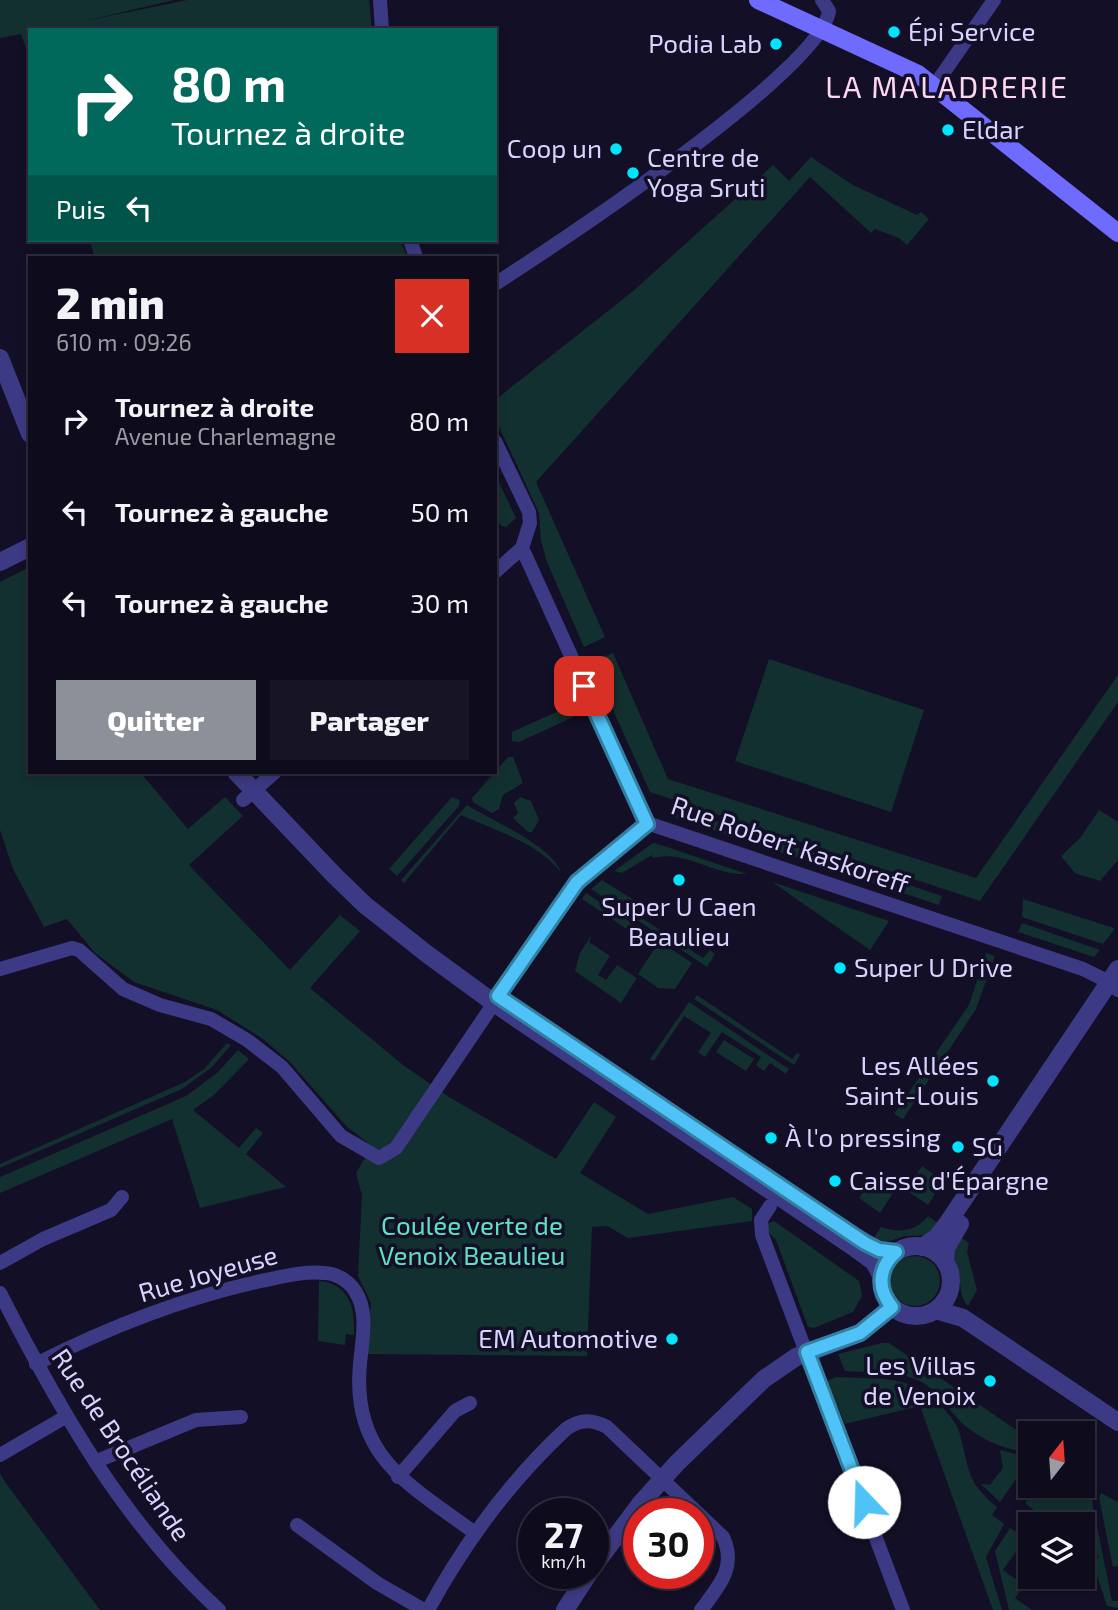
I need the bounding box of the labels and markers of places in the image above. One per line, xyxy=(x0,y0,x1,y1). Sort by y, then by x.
place label: Épi Service xyxy=(908,15,1036,46)
marker: Épi Service xyxy=(886,24,902,40)
place label: Podia Lab xyxy=(648,27,762,58)
marker: Podia Lab xyxy=(768,36,784,52)
place label: Eldar xyxy=(962,113,1024,144)
marker: Eldar xyxy=(940,122,956,138)
place label: Coop un xyxy=(507,132,602,163)
marker: Coop un xyxy=(608,141,624,157)
place label: Centre de Yoga Sruti xyxy=(647,141,765,202)
marker: Centre de Yoga Sruti xyxy=(625,165,641,181)
pin xyxy=(554,656,614,716)
marker: Super U Caen Beaulieu xyxy=(671,872,687,888)
place label: Super U Caen Beaulieu xyxy=(601,890,757,951)
place label: Super U Drive xyxy=(854,951,1013,982)
marker: Super U Drive xyxy=(832,960,848,976)
place label: Les Allées Saint-Louis xyxy=(845,1049,979,1110)
marker: Les Allées Saint-Louis xyxy=(985,1073,1001,1089)
place label: À l'o pressing xyxy=(785,1121,941,1152)
marker: À l'o pressing xyxy=(763,1130,779,1146)
place label: SG xyxy=(972,1130,1003,1161)
marker: SG xyxy=(950,1139,966,1155)
place label: Caisse d'Épargne xyxy=(849,1164,1049,1195)
marker: Caisse d'Épargne xyxy=(827,1173,843,1189)
place label: EM Automotive xyxy=(478,1322,658,1353)
marker: EM Automotive xyxy=(664,1331,680,1347)
place label: Les Villas de Venoix xyxy=(863,1349,976,1410)
marker: Les Villas de Venoix xyxy=(982,1373,998,1389)

